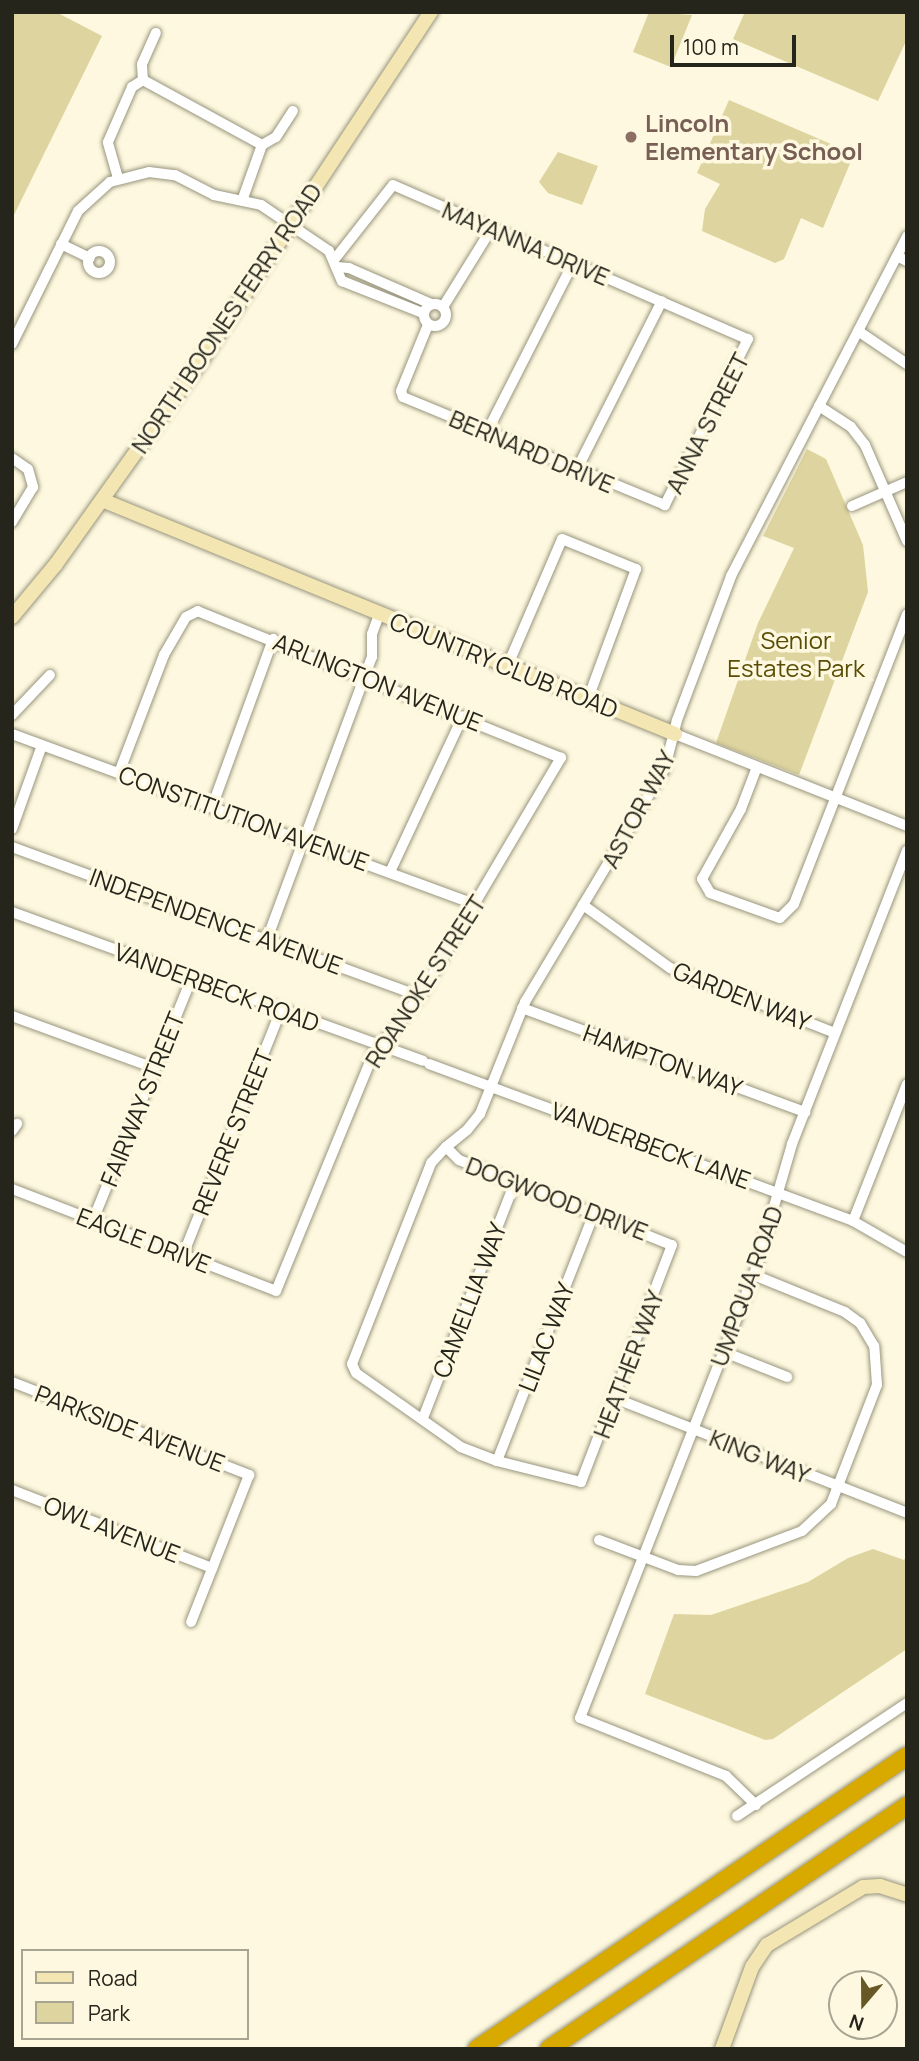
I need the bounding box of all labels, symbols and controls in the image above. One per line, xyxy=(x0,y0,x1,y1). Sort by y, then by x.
scale bar xyxy=(674,21,800,65)
text: 100 m xyxy=(683,33,739,61)
place label: Lincoln Elementary School xyxy=(645,109,863,165)
marker: Lincoln Elementary School xyxy=(623,129,639,145)
street label: NORTH BOONES FERRY ROAD xyxy=(125,177,327,459)
street label: MAYANNA DRIVE xyxy=(438,195,614,291)
street label: ANNA STREET xyxy=(659,348,755,498)
street label: BERNARD DRIVE xyxy=(445,403,619,499)
street label: COUNTRY CLUB ROAD xyxy=(385,606,623,724)
park label: Senior Estates Park xyxy=(727,626,865,682)
street label: ARLINGTON AVENUE xyxy=(269,627,487,737)
street label: ASTOR WAY xyxy=(595,745,681,873)
street label: CONSTITUTION AVENUE xyxy=(115,759,373,877)
street label: INDEPENDENCE AVENUE xyxy=(86,862,346,980)
street label: ROANOKE STREET xyxy=(359,889,491,1073)
street label: VANDERBECK ROAD xyxy=(110,936,324,1038)
street label: GARDEN WAY xyxy=(669,955,815,1037)
street label: FAIRWAY STREET xyxy=(94,1007,190,1191)
street label: HAMPTON WAY xyxy=(580,1018,746,1102)
street label: REVERE STREET xyxy=(186,1045,278,1219)
street label: VANDERBECK LANE xyxy=(547,1095,755,1195)
street label: DOGWOOD DRIVE xyxy=(462,1150,652,1246)
street label: EAGLE DRIVE xyxy=(73,1201,215,1279)
street label: UMPQUA ROAD xyxy=(704,1202,788,1370)
street label: CAMELLIA WAY xyxy=(426,1218,512,1382)
street label: LILAC WAY xyxy=(512,1278,580,1396)
street label: HEATHER WAY xyxy=(587,1286,669,1442)
street label: PARKSIDE AVENUE xyxy=(31,1379,229,1477)
street label: KING WAY xyxy=(706,1423,814,1489)
street label: OWL AVENUE xyxy=(39,1490,185,1568)
legend xyxy=(21,1949,248,2040)
text: Road xyxy=(88,1964,138,1992)
north arrow xyxy=(828,1970,898,2040)
text: Park xyxy=(88,1999,130,2027)
text: N xyxy=(846,2008,867,2037)

